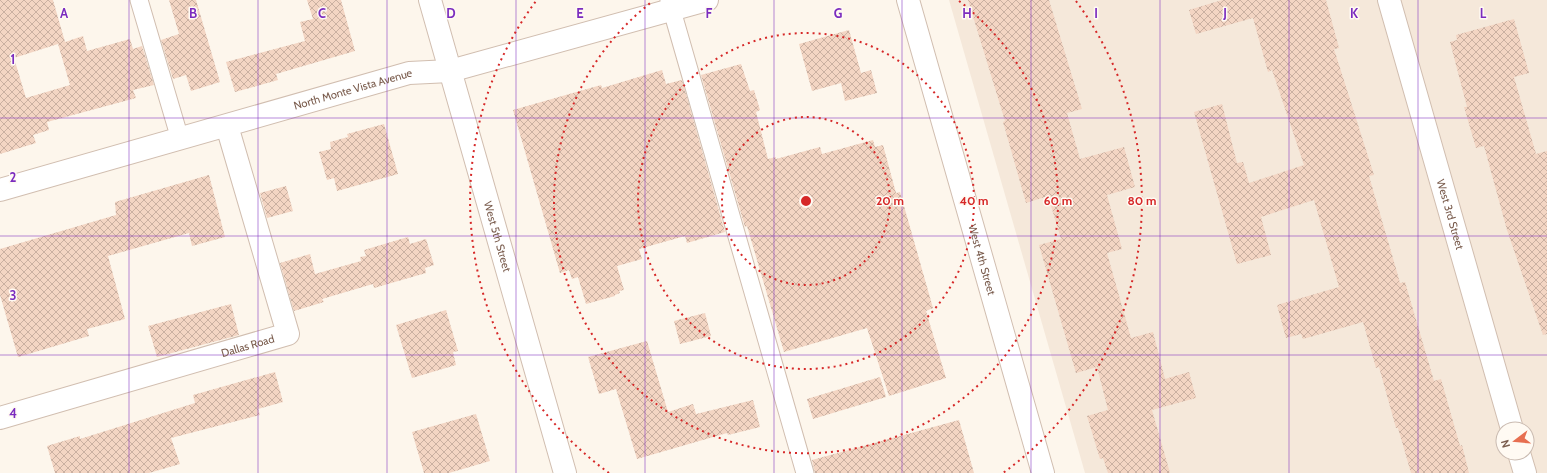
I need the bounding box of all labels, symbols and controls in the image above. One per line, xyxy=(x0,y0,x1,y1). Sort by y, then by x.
text: A xyxy=(60,5,69,21)
text: B xyxy=(189,5,197,21)
text: C xyxy=(318,5,326,21)
text: D xyxy=(446,5,456,21)
text: E xyxy=(576,5,584,21)
text: F xyxy=(706,5,713,21)
text: G xyxy=(834,5,843,21)
text: H xyxy=(962,5,972,21)
text: I xyxy=(1094,5,1098,21)
text: J xyxy=(1222,5,1227,21)
text: K xyxy=(1350,5,1359,21)
text: L xyxy=(1480,5,1487,21)
text: 1 xyxy=(11,51,15,67)
street label: North Monte Vista Avenue xyxy=(292,66,413,113)
text: 2 xyxy=(10,169,17,185)
street label: West 3rd Street xyxy=(1434,178,1467,251)
text: 20 m xyxy=(876,193,904,208)
text: 40 m xyxy=(959,193,989,208)
text: 60 m xyxy=(1044,193,1072,208)
text: 80 m xyxy=(1128,193,1156,208)
centre of rings xyxy=(799,194,813,208)
street label: West 5th Street xyxy=(481,200,514,274)
street label: West 4th Street xyxy=(965,222,999,297)
text: 3 xyxy=(9,287,17,303)
street label: Dallas Road xyxy=(219,331,276,360)
text: 4 xyxy=(9,405,17,421)
north arrow xyxy=(1495,421,1535,461)
text: N xyxy=(1498,438,1513,449)

